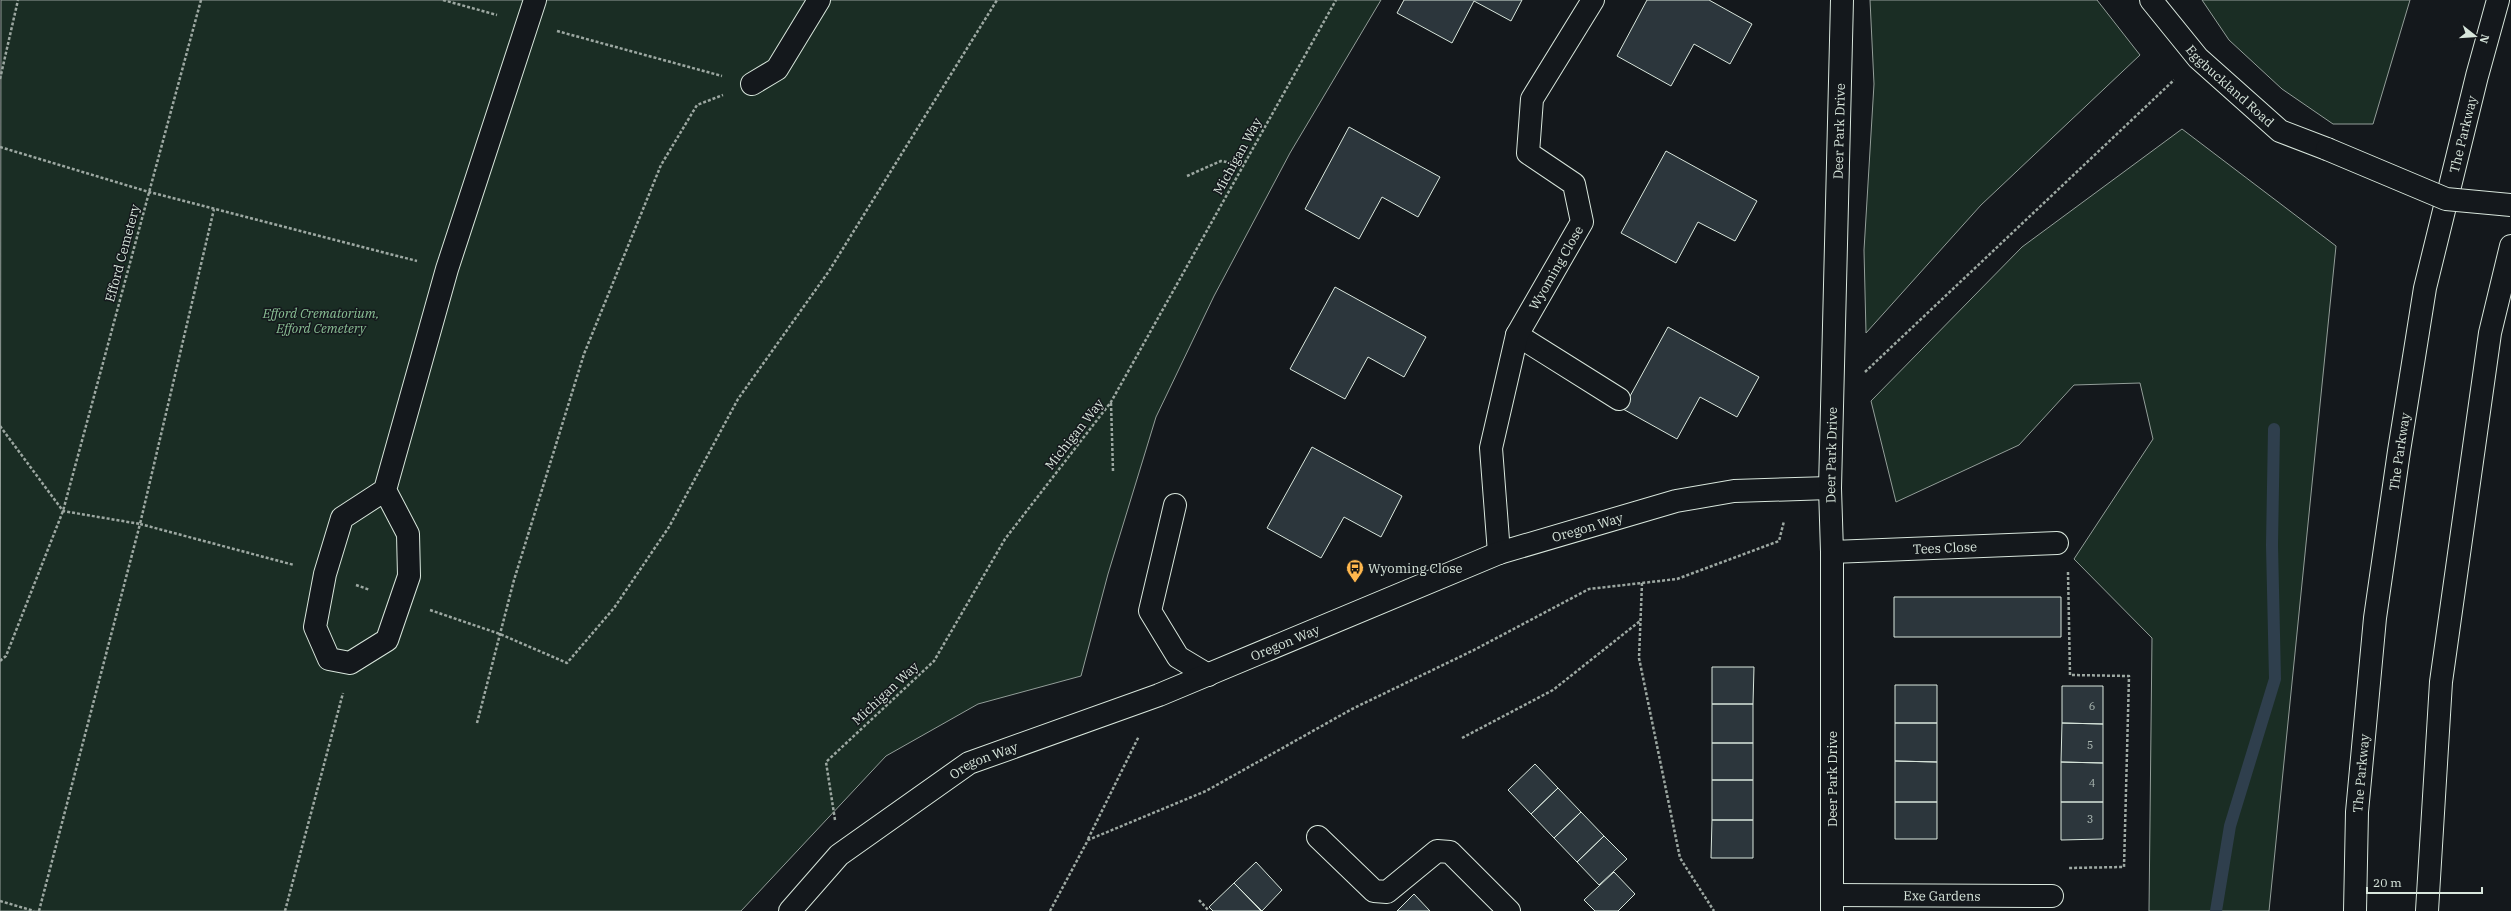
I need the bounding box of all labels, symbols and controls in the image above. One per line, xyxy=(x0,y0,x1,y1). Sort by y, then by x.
north arrow xyxy=(2455,16,2495,56)
text: N xyxy=(2477,33,2493,45)
street label: Eggbuckland Road xyxy=(2182,42,2278,131)
street label: Deer Park Drive xyxy=(1830,83,1849,179)
street label: The Parkway xyxy=(2446,94,2481,175)
street label: Michigan Way xyxy=(1209,115,1266,198)
street label: Efford Cemetery xyxy=(101,202,144,304)
street label: Wyoming Close xyxy=(1525,223,1587,313)
park label: Efford Crematorium, Efford Cemetery xyxy=(262,305,379,337)
street label: Michigan Way xyxy=(1041,395,1107,473)
street label: Deer Park Drive xyxy=(1822,407,1841,503)
street label: The Parkway xyxy=(2385,411,2414,492)
street label: Oregon Way xyxy=(1550,509,1625,546)
street label: Tees Close xyxy=(1912,538,1977,558)
bus stop icon: Wyoming Close xyxy=(1345,558,1365,583)
place label: Wyoming Close xyxy=(1368,560,1463,577)
street label: Oregon Way xyxy=(1248,621,1322,665)
street label: Michigan Way xyxy=(848,658,922,729)
house number: 6 xyxy=(2089,699,2095,713)
street label: Deer Park Drive xyxy=(1824,731,1841,827)
street label: The Parkway xyxy=(2349,733,2373,813)
street label: Oregon Way xyxy=(946,738,1020,783)
house number: 5 xyxy=(2087,738,2093,752)
house number: 4 xyxy=(2089,776,2096,790)
house number: 3 xyxy=(2087,812,2093,826)
scale bar xyxy=(2367,869,2482,895)
text: 20 m xyxy=(2373,875,2402,890)
street label: Exe Gardens xyxy=(1903,887,1981,905)

